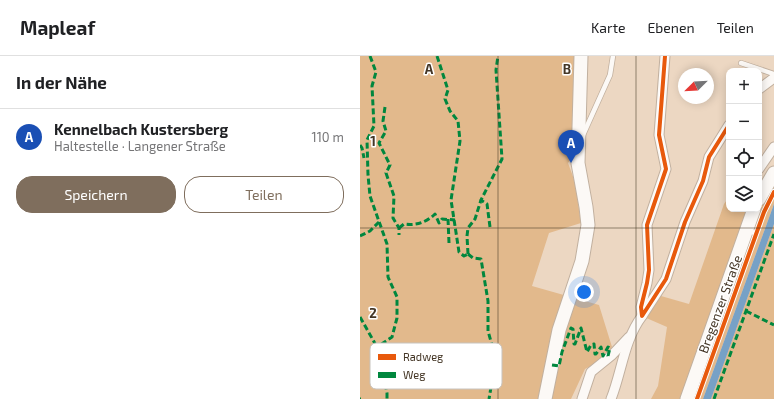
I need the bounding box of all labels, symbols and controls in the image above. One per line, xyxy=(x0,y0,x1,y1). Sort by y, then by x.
text: Mapleaf xyxy=(20,16,95,39)
text: Karte xyxy=(591,19,626,36)
text: Ebenen xyxy=(648,19,695,36)
text: Teilen xyxy=(717,19,754,36)
text: A xyxy=(425,61,434,77)
text: B xyxy=(563,61,571,77)
north arrow xyxy=(678,68,714,104)
map controls xyxy=(726,68,762,212)
button: + xyxy=(726,68,762,104)
text: In der Nähe xyxy=(16,72,107,92)
button: − xyxy=(726,104,762,140)
text: Kennelbach Kustersberg xyxy=(54,120,228,138)
text: A xyxy=(25,129,33,145)
text: 110 m xyxy=(312,129,344,145)
pin: A xyxy=(558,130,584,163)
text: 1 xyxy=(370,133,376,149)
text: Haltestelle · Langener Straße xyxy=(54,138,226,154)
button: locate xyxy=(726,140,762,176)
button: Speichern xyxy=(16,176,176,213)
button: Teilen xyxy=(184,176,344,213)
button: layers xyxy=(726,176,762,212)
street label: Bregenzer Straße xyxy=(695,253,745,355)
your location xyxy=(574,282,594,302)
text: 2 xyxy=(369,305,377,321)
legend xyxy=(370,343,502,389)
text: Radweg xyxy=(403,350,443,363)
text: Weg xyxy=(403,368,425,381)

